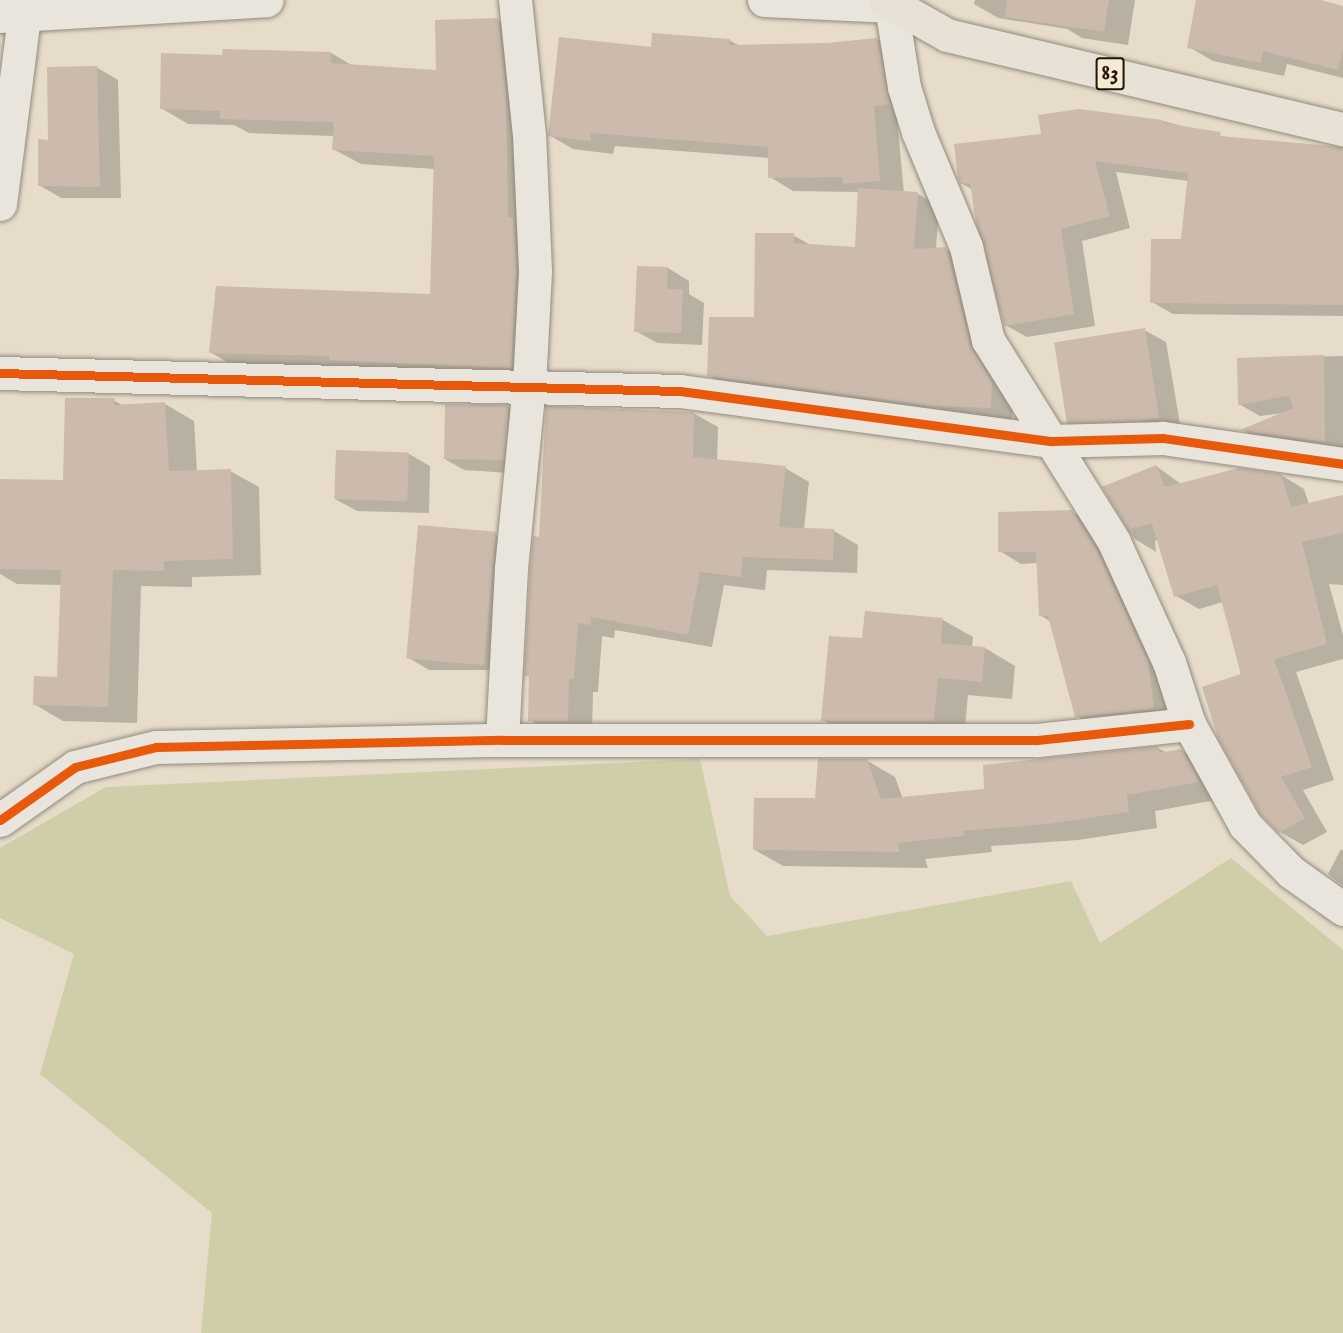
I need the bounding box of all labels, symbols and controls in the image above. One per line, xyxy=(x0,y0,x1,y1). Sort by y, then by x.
road number: 83 xyxy=(1095,55,1125,93)

